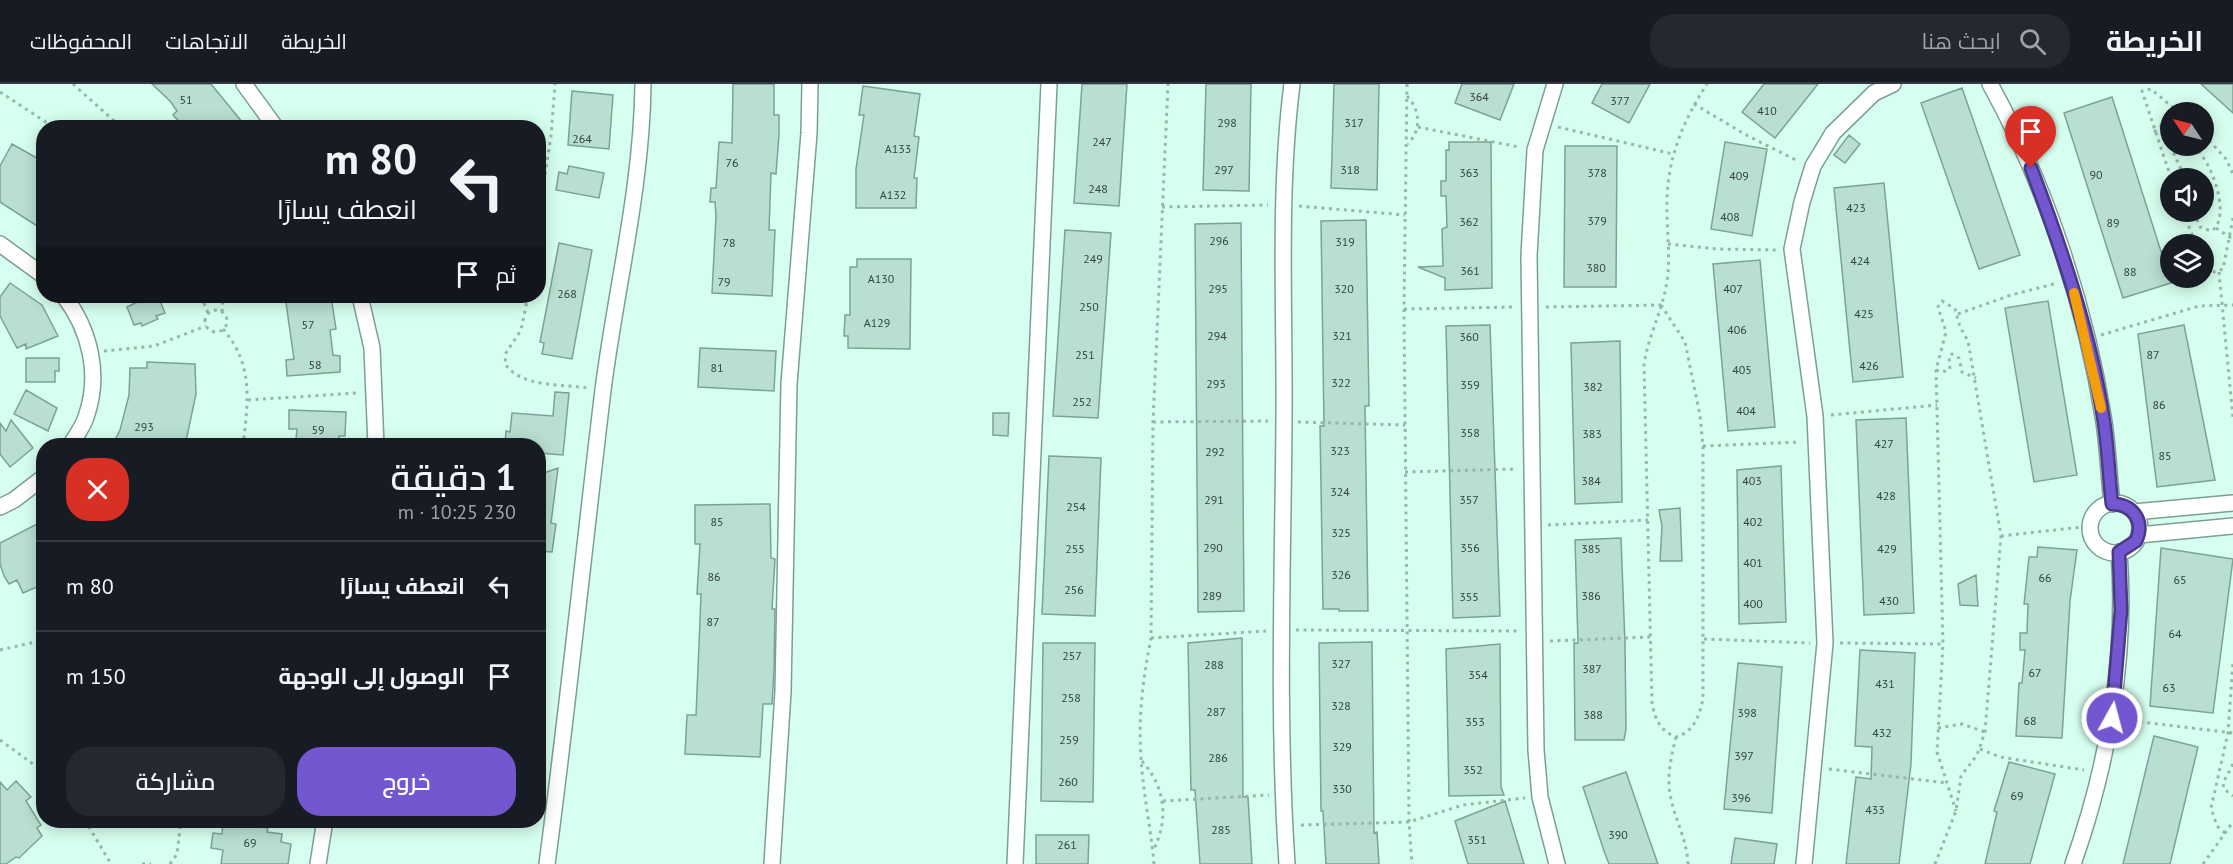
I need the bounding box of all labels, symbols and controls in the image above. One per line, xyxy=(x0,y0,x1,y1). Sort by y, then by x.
search box xyxy=(1650,14,2070,68)
text: الخريطة xyxy=(2106,22,2203,59)
icon: search xyxy=(2016,25,2049,58)
text: ابحث هنا xyxy=(1922,27,2001,55)
text: المحفوظات xyxy=(30,28,132,55)
text: الاتجاهات xyxy=(165,28,248,55)
text: الخريطة xyxy=(281,28,347,55)
house number: 364 xyxy=(1469,89,1489,104)
house number: 51 xyxy=(179,92,193,107)
house number: 377 xyxy=(1610,93,1630,108)
north arrow xyxy=(2160,102,2214,156)
map controls xyxy=(2160,102,2214,288)
house number: 410 xyxy=(1757,103,1777,118)
pin xyxy=(2005,106,2056,168)
house number: 298 xyxy=(1217,115,1237,130)
house number: 317 xyxy=(1344,115,1364,130)
icon: arrive xyxy=(2014,115,2047,148)
text: 80 m xyxy=(325,131,417,186)
house number: 264 xyxy=(572,131,592,146)
house number: 247 xyxy=(1092,134,1112,149)
house number: A133 xyxy=(885,141,911,156)
icon: left xyxy=(438,144,516,222)
house number: 76 xyxy=(725,155,739,170)
house number: 297 xyxy=(1214,162,1234,177)
house number: 318 xyxy=(1340,162,1360,177)
house number: 363 xyxy=(1459,165,1479,180)
house number: 378 xyxy=(1587,165,1607,180)
house number: 90 xyxy=(2089,167,2103,182)
house number: 409 xyxy=(1729,168,1749,183)
button: sound xyxy=(2160,168,2214,222)
house number: 248 xyxy=(1088,181,1108,196)
house number: A132 xyxy=(880,187,906,202)
text: انعطف يسارًا xyxy=(277,192,417,226)
house number: 423 xyxy=(1846,200,1866,215)
house number: 408 xyxy=(1720,209,1740,224)
house number: 379 xyxy=(1587,213,1607,228)
house number: 362 xyxy=(1459,214,1479,229)
house number: 89 xyxy=(2106,215,2120,230)
house number: 296 xyxy=(1209,233,1229,248)
house number: 319 xyxy=(1335,234,1355,249)
button: layers xyxy=(2160,234,2214,288)
house number: 78 xyxy=(722,235,736,250)
house number: 249 xyxy=(1083,251,1103,266)
house number: 424 xyxy=(1850,253,1870,268)
icon: arrive xyxy=(451,258,484,291)
house number: 380 xyxy=(1586,260,1606,275)
text: ثم xyxy=(496,261,516,289)
house number: 361 xyxy=(1460,263,1480,278)
house number: 88 xyxy=(2123,264,2137,279)
house number: A130 xyxy=(868,271,895,286)
house number: 79 xyxy=(717,274,731,289)
house number: 295 xyxy=(1208,281,1228,296)
house number: 320 xyxy=(1334,281,1354,296)
house number: 407 xyxy=(1723,281,1743,296)
house number: 268 xyxy=(557,286,577,301)
house number: 250 xyxy=(1079,299,1099,314)
house number: 425 xyxy=(1854,306,1874,321)
house number: A129 xyxy=(864,315,890,330)
house number: 57 xyxy=(301,317,315,332)
house number: 406 xyxy=(1727,322,1747,337)
house number: 294 xyxy=(1207,328,1227,343)
house number: 321 xyxy=(1332,328,1352,343)
house number: 360 xyxy=(1459,329,1479,344)
house number: 251 xyxy=(1075,347,1095,362)
house number: 87 xyxy=(2146,347,2160,362)
house number: 58 xyxy=(308,357,322,372)
house number: 426 xyxy=(1859,358,1879,373)
house number: 81 xyxy=(710,360,724,375)
house number: 405 xyxy=(1732,362,1752,377)
house number: 322 xyxy=(1331,375,1351,390)
house number: 293 xyxy=(1206,376,1226,391)
house number: 359 xyxy=(1460,377,1480,392)
house number: 382 xyxy=(1583,379,1603,394)
house number: 252 xyxy=(1072,394,1092,409)
house number: 86 xyxy=(2152,397,2166,412)
house number: 404 xyxy=(1736,403,1756,418)
house number: 293 xyxy=(134,419,154,434)
house number: 59 xyxy=(311,422,325,437)
house number: 358 xyxy=(1460,425,1480,440)
house number: 383 xyxy=(1582,426,1602,441)
house number: 427 xyxy=(1874,436,1894,451)
house number: 323 xyxy=(1330,443,1350,458)
house number: 292 xyxy=(1205,444,1225,459)
house number: 85 xyxy=(2158,448,2172,463)
text: 1 دقيقة xyxy=(391,453,516,500)
button: close xyxy=(66,458,129,521)
house number: 384 xyxy=(1581,473,1601,488)
house number: 403 xyxy=(1742,473,1762,488)
house number: 324 xyxy=(1330,484,1350,499)
house number: 428 xyxy=(1876,488,1896,503)
house number: 291 xyxy=(1204,492,1224,507)
house number: 357 xyxy=(1459,492,1479,507)
text: 230 m · 10:25 xyxy=(398,499,516,525)
house number: 254 xyxy=(1066,499,1086,514)
house number: 85 xyxy=(710,514,724,529)
house number: 402 xyxy=(1743,514,1763,529)
house number: 325 xyxy=(1331,525,1351,540)
house number: 290 xyxy=(1203,540,1223,555)
house number: 356 xyxy=(1460,540,1480,555)
house number: 255 xyxy=(1065,541,1085,556)
house number: 385 xyxy=(1581,541,1601,556)
house number: 429 xyxy=(1877,541,1897,556)
house number: 401 xyxy=(1743,555,1763,570)
house number: 326 xyxy=(1331,567,1351,582)
house number: 86 xyxy=(707,569,721,584)
icon: left xyxy=(483,570,516,603)
house number: 66 xyxy=(2038,570,2052,585)
text: 80 m xyxy=(66,572,114,600)
text: انعطف يسارًا xyxy=(339,572,465,600)
house number: 65 xyxy=(2173,572,2187,587)
house number: 256 xyxy=(1064,582,1084,597)
house number: 289 xyxy=(1202,588,1222,603)
house number: 386 xyxy=(1581,588,1601,603)
house number: 355 xyxy=(1459,589,1479,604)
house number: 430 xyxy=(1879,593,1899,608)
house number: 400 xyxy=(1743,596,1763,611)
house number: 87 xyxy=(706,614,720,629)
house number: 64 xyxy=(2168,626,2182,641)
house number: 257 xyxy=(1062,648,1082,663)
house number: 327 xyxy=(1331,656,1351,671)
house number: 288 xyxy=(1204,657,1224,672)
icon: arrive xyxy=(483,660,516,693)
house number: 387 xyxy=(1582,661,1602,676)
text: 150 m xyxy=(66,662,126,690)
text: الوصول إلى الوجهة xyxy=(279,662,465,690)
house number: 67 xyxy=(2028,665,2042,680)
house number: 354 xyxy=(1468,667,1488,682)
house number: 431 xyxy=(1875,676,1895,691)
house number: 63 xyxy=(2162,680,2176,695)
position arrow xyxy=(2080,686,2144,750)
house number: 258 xyxy=(1061,690,1081,705)
house number: 328 xyxy=(1331,698,1351,713)
house number: 287 xyxy=(1206,704,1226,719)
house number: 398 xyxy=(1737,705,1757,720)
house number: 388 xyxy=(1583,707,1603,722)
house number: 68 xyxy=(2023,713,2037,728)
house number: 353 xyxy=(1465,714,1485,729)
house number: 432 xyxy=(1872,725,1892,740)
house number: 259 xyxy=(1059,732,1079,747)
house number: 329 xyxy=(1332,739,1352,754)
button: مشاركة xyxy=(66,747,285,816)
button: خروج xyxy=(297,747,516,816)
house number: 397 xyxy=(1734,748,1754,763)
house number: 286 xyxy=(1208,750,1228,765)
house number: 352 xyxy=(1463,762,1483,777)
house number: 260 xyxy=(1058,774,1078,789)
house number: 330 xyxy=(1332,781,1352,796)
house number: 69 xyxy=(2010,788,2024,803)
house number: 396 xyxy=(1731,790,1751,805)
house number: 433 xyxy=(1865,802,1885,817)
house number: 285 xyxy=(1211,822,1231,837)
house number: 390 xyxy=(1608,827,1628,842)
house number: 351 xyxy=(1467,832,1487,847)
house number: 69 xyxy=(243,835,257,850)
house number: 261 xyxy=(1057,837,1077,852)

